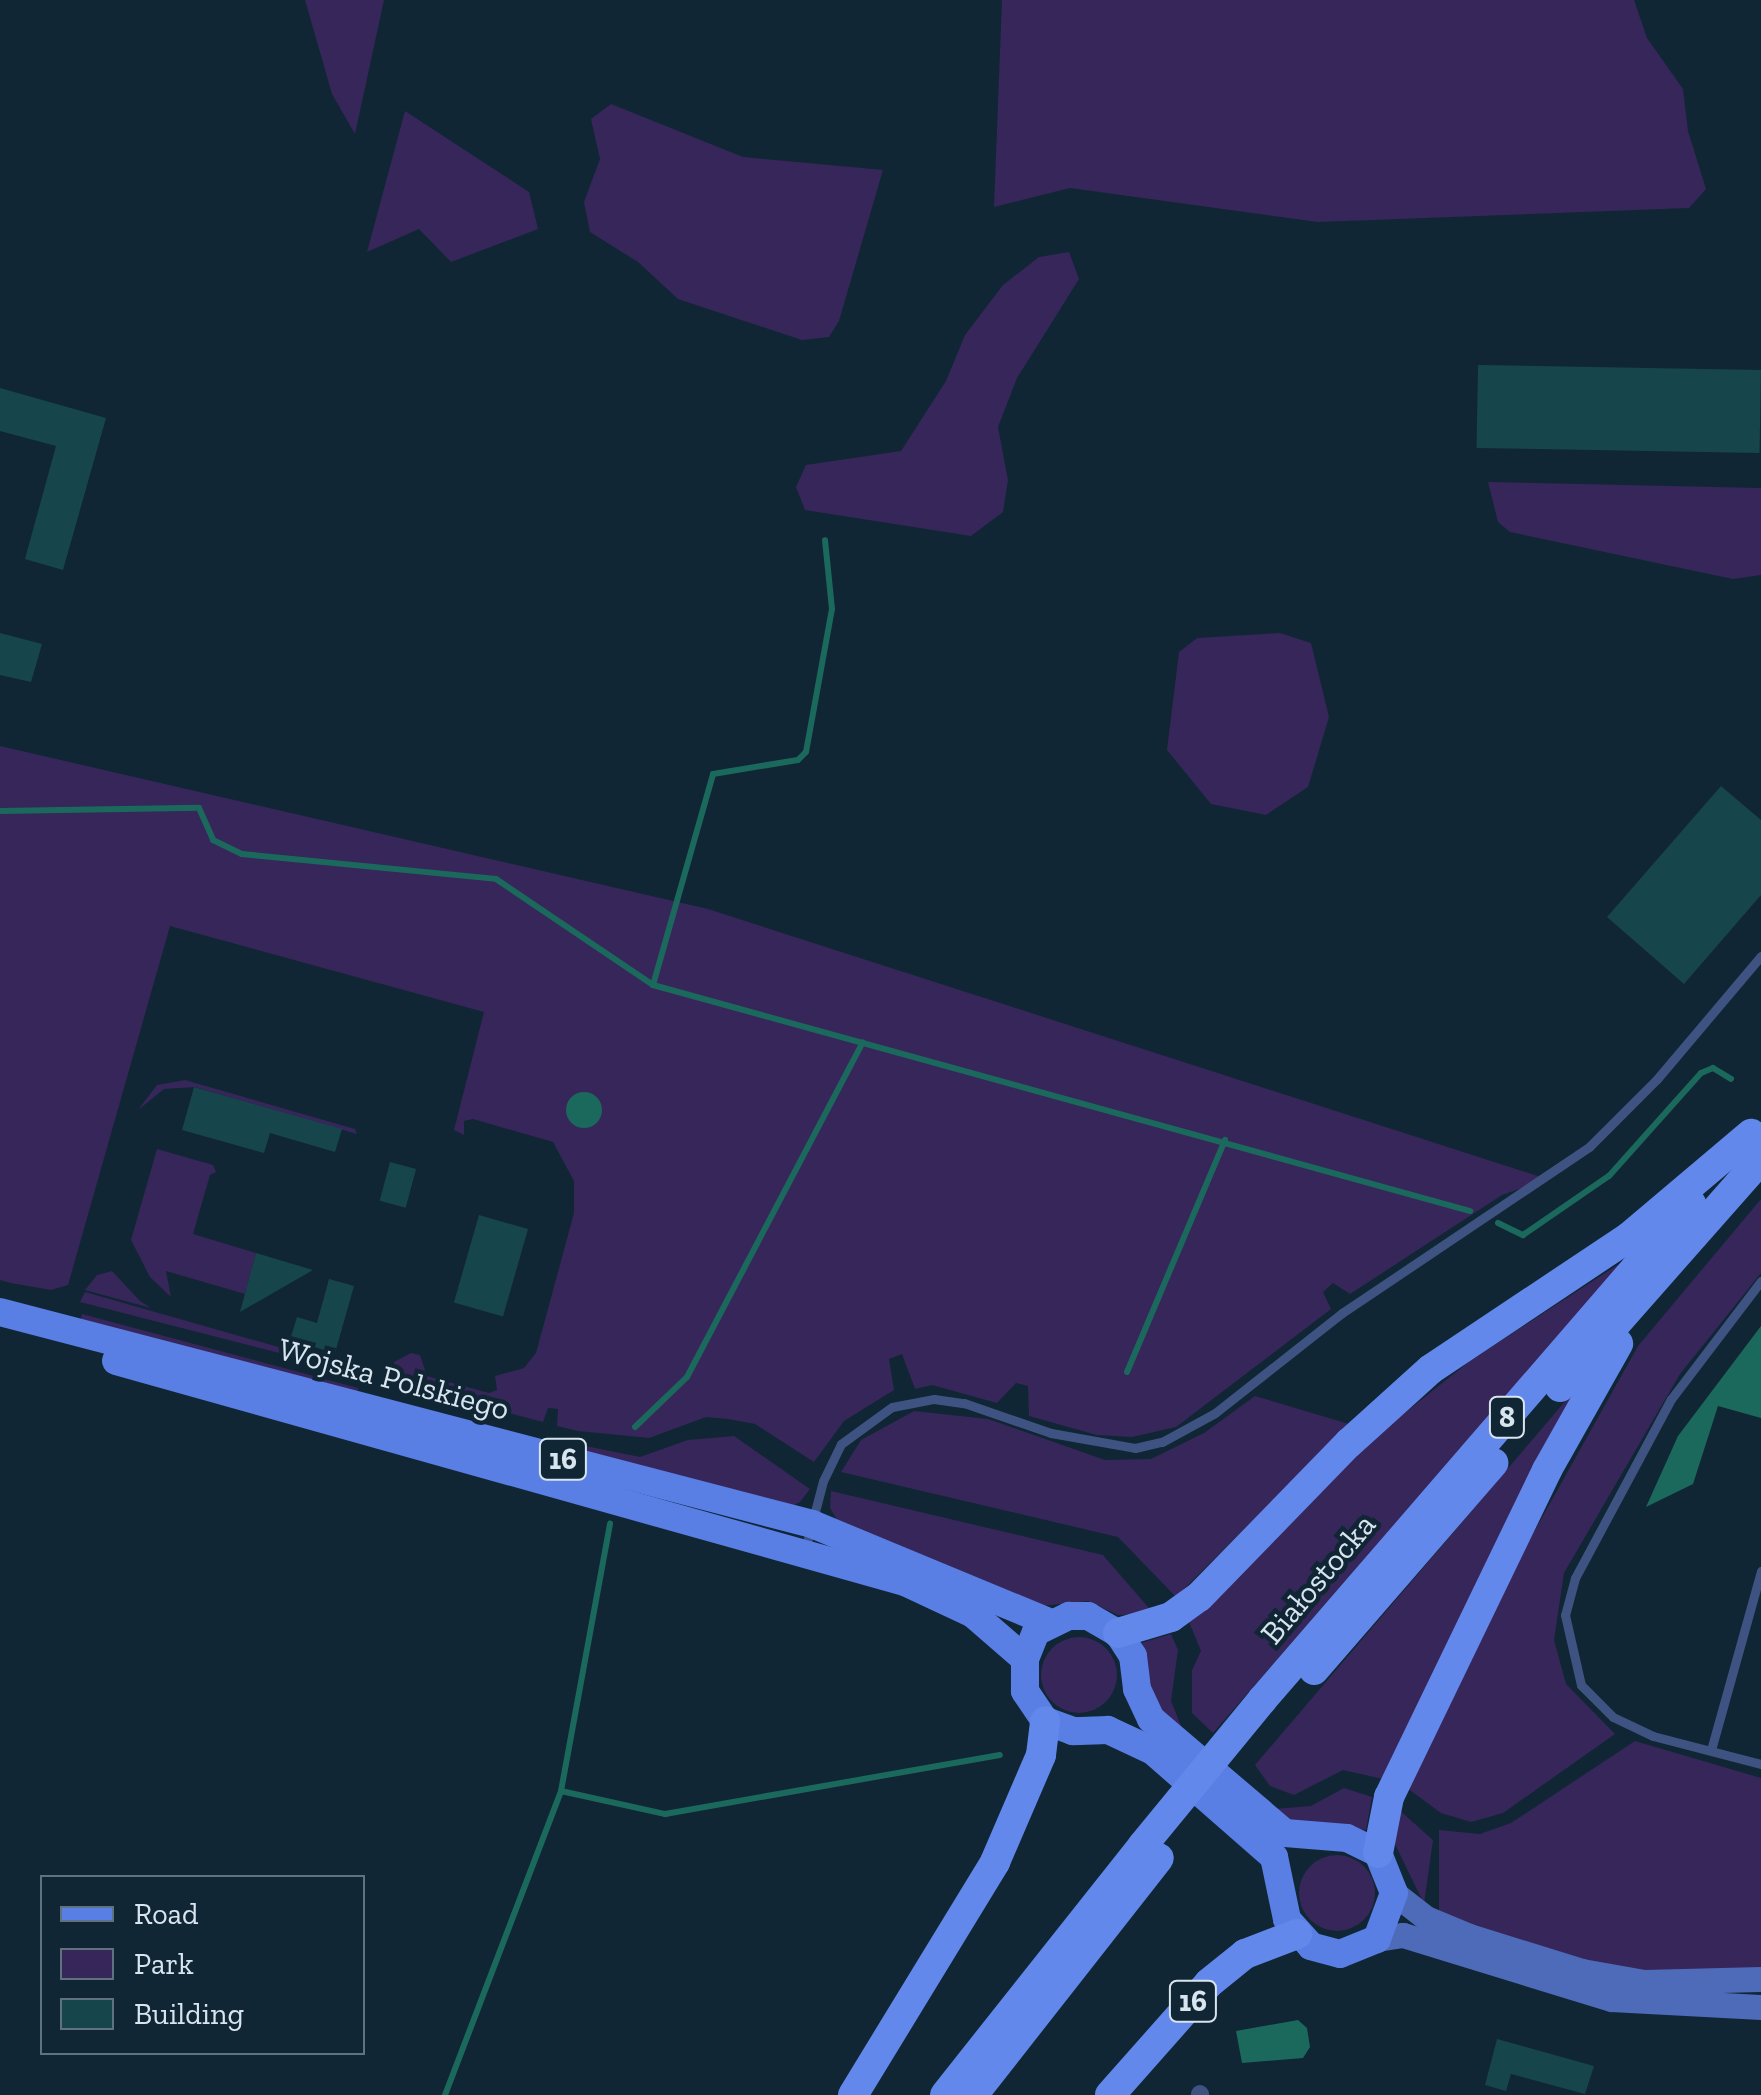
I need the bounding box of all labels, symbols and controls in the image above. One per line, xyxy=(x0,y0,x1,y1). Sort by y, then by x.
street label: Wojska Polskiego xyxy=(274,1330,514,1428)
road number: 8 xyxy=(1487,1392,1527,1442)
road number: 16 xyxy=(538,1434,588,1484)
street label: Białostocka xyxy=(1252,1506,1384,1652)
legend xyxy=(40,1875,365,2055)
text: Road xyxy=(134,1896,199,1932)
text: Park xyxy=(134,1946,194,1982)
road number: 16 xyxy=(1168,1976,1218,2026)
text: Building xyxy=(134,1996,244,2032)

